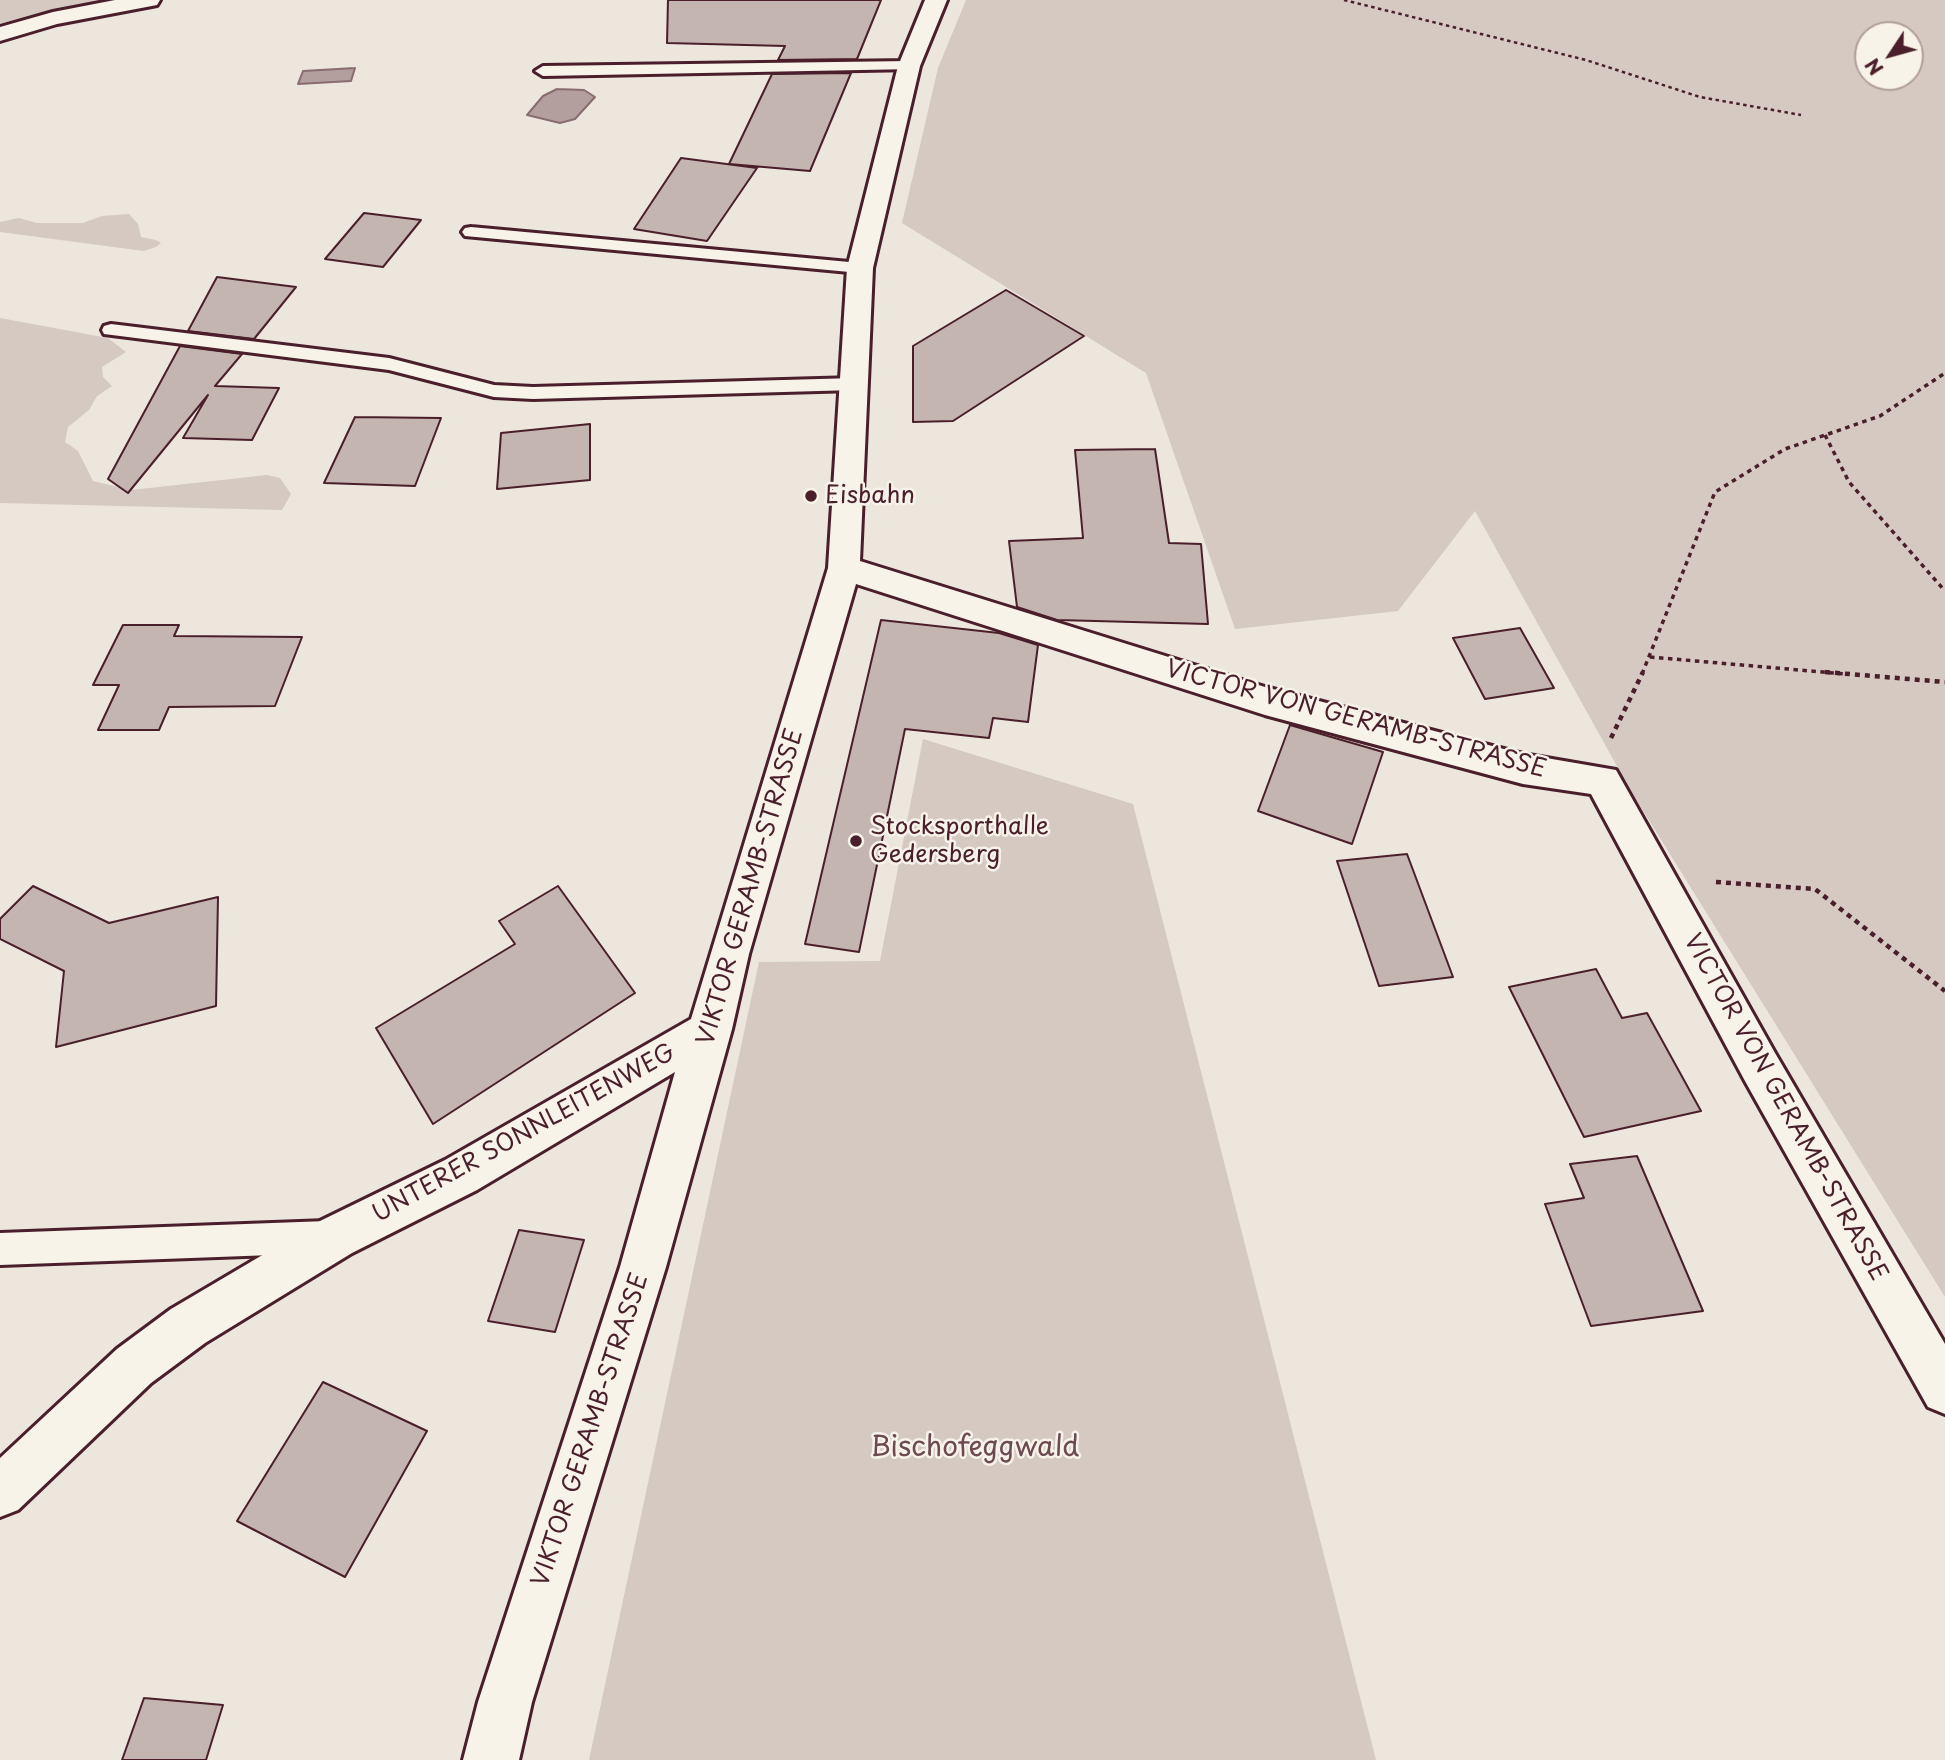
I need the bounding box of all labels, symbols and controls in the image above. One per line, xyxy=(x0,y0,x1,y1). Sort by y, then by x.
north arrow xyxy=(1854,21,1924,91)
text: N xyxy=(1858,53,1889,81)
place label: Eisbahn xyxy=(825,482,915,510)
marker: Eisbahn xyxy=(803,488,819,504)
street label: VICTOR VON GERAMB-STRASSE xyxy=(1163,655,1549,785)
street label: VIKTOR GERAMB-STRASSE xyxy=(692,726,810,1048)
place label: Stocksporthalle Gedersberg xyxy=(870,813,1049,869)
marker: Stocksporthalle Gedersberg xyxy=(848,833,864,849)
street label: VICTOR VON GERAMB-STRASSE xyxy=(1677,929,1893,1287)
street label: UNTERER SONNLEITENWEG xyxy=(368,1039,680,1229)
street label: VIKTOR GERAMB-STRASSE xyxy=(527,1270,655,1590)
park label: Bischofeggwald xyxy=(871,1431,1079,1465)

